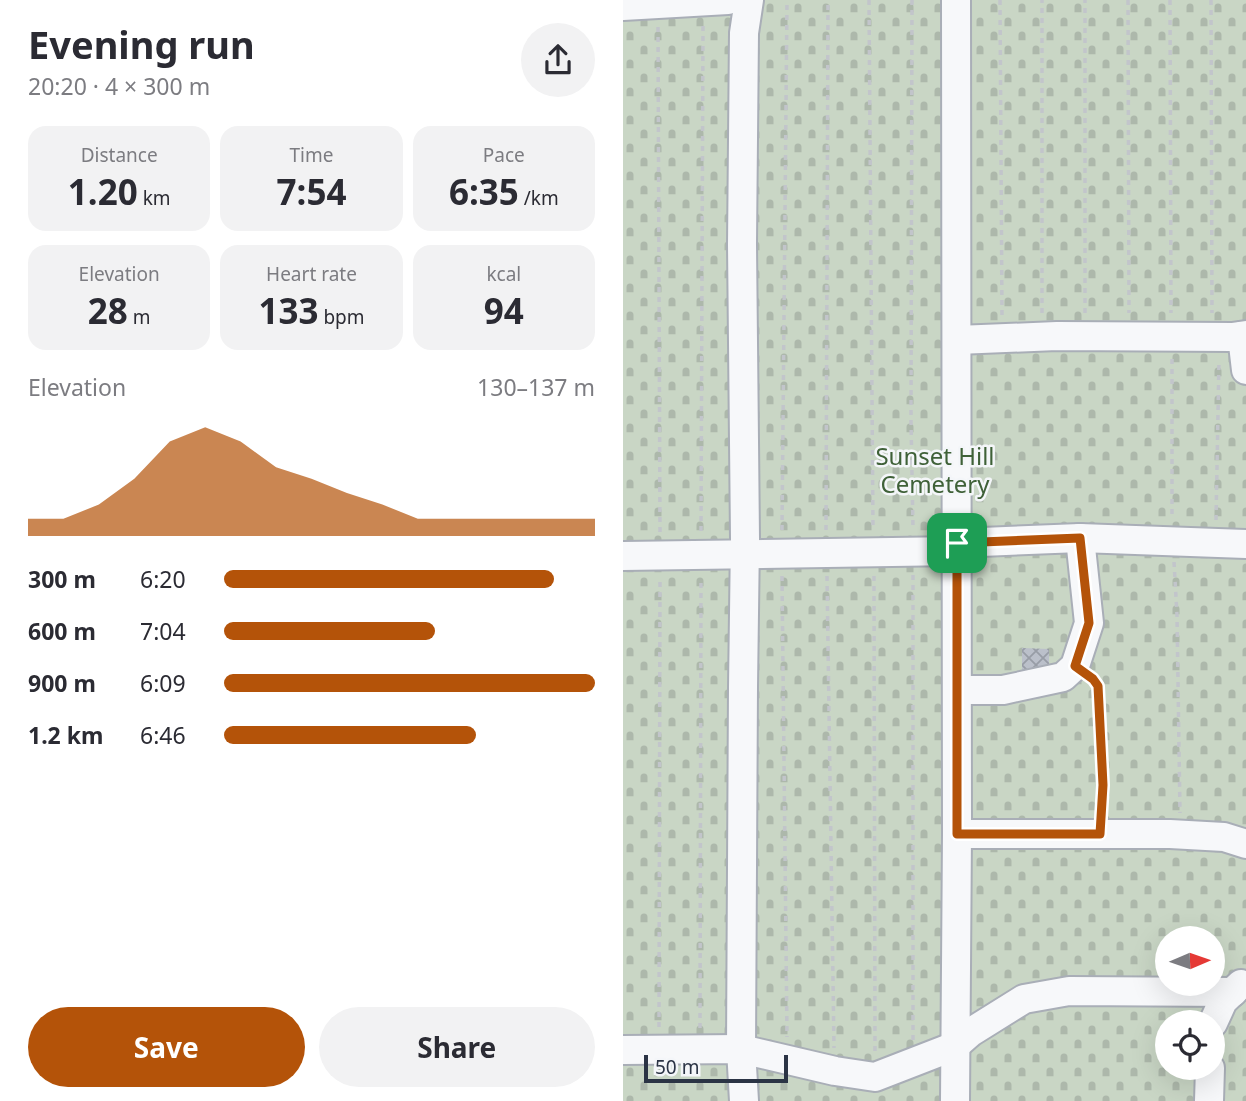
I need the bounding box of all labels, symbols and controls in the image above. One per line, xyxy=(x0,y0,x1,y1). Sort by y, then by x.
text: Evening run xyxy=(28,18,255,70)
button: share xyxy=(521,23,595,97)
text: 20:20 · 4 × 300 m xyxy=(28,70,210,102)
text: Distance xyxy=(81,142,158,168)
text: Time xyxy=(290,142,333,168)
text: Pace xyxy=(483,142,525,168)
text: 1.20 xyxy=(68,168,138,215)
text: 7:54 xyxy=(277,168,346,215)
text: 6:35 xyxy=(449,168,519,215)
text: km xyxy=(138,185,171,211)
text: /km xyxy=(519,185,559,211)
text: Elevation xyxy=(79,261,160,287)
text: Heart rate xyxy=(266,261,357,287)
text: kcal xyxy=(486,261,521,287)
text: 28 xyxy=(88,287,128,334)
text: 133 xyxy=(258,287,318,334)
text: 94 xyxy=(484,287,524,334)
text: m xyxy=(128,304,151,330)
text: bpm xyxy=(318,304,365,330)
text: Elevation xyxy=(28,371,126,403)
text: 130–137 m xyxy=(477,371,595,403)
park label: Sunset Hill Cemetery xyxy=(875,439,995,500)
pin xyxy=(927,513,987,573)
icon: arrive xyxy=(938,524,976,562)
text: 300 m xyxy=(28,563,96,595)
text: 6:20 xyxy=(140,563,186,595)
text: 600 m xyxy=(28,615,96,647)
text: 7:04 xyxy=(140,615,186,647)
text: 900 m xyxy=(28,667,96,699)
text: 6:09 xyxy=(140,667,186,699)
text: 1.2 km xyxy=(28,719,103,751)
text: 6:46 xyxy=(140,719,186,751)
north arrow xyxy=(1155,926,1225,996)
map controls xyxy=(1155,926,1225,1080)
button: Save xyxy=(28,1007,305,1087)
button: Share xyxy=(319,1007,595,1087)
button: locate xyxy=(1155,1010,1225,1080)
scale bar xyxy=(644,1052,787,1084)
text: 50 m xyxy=(655,1054,699,1080)

